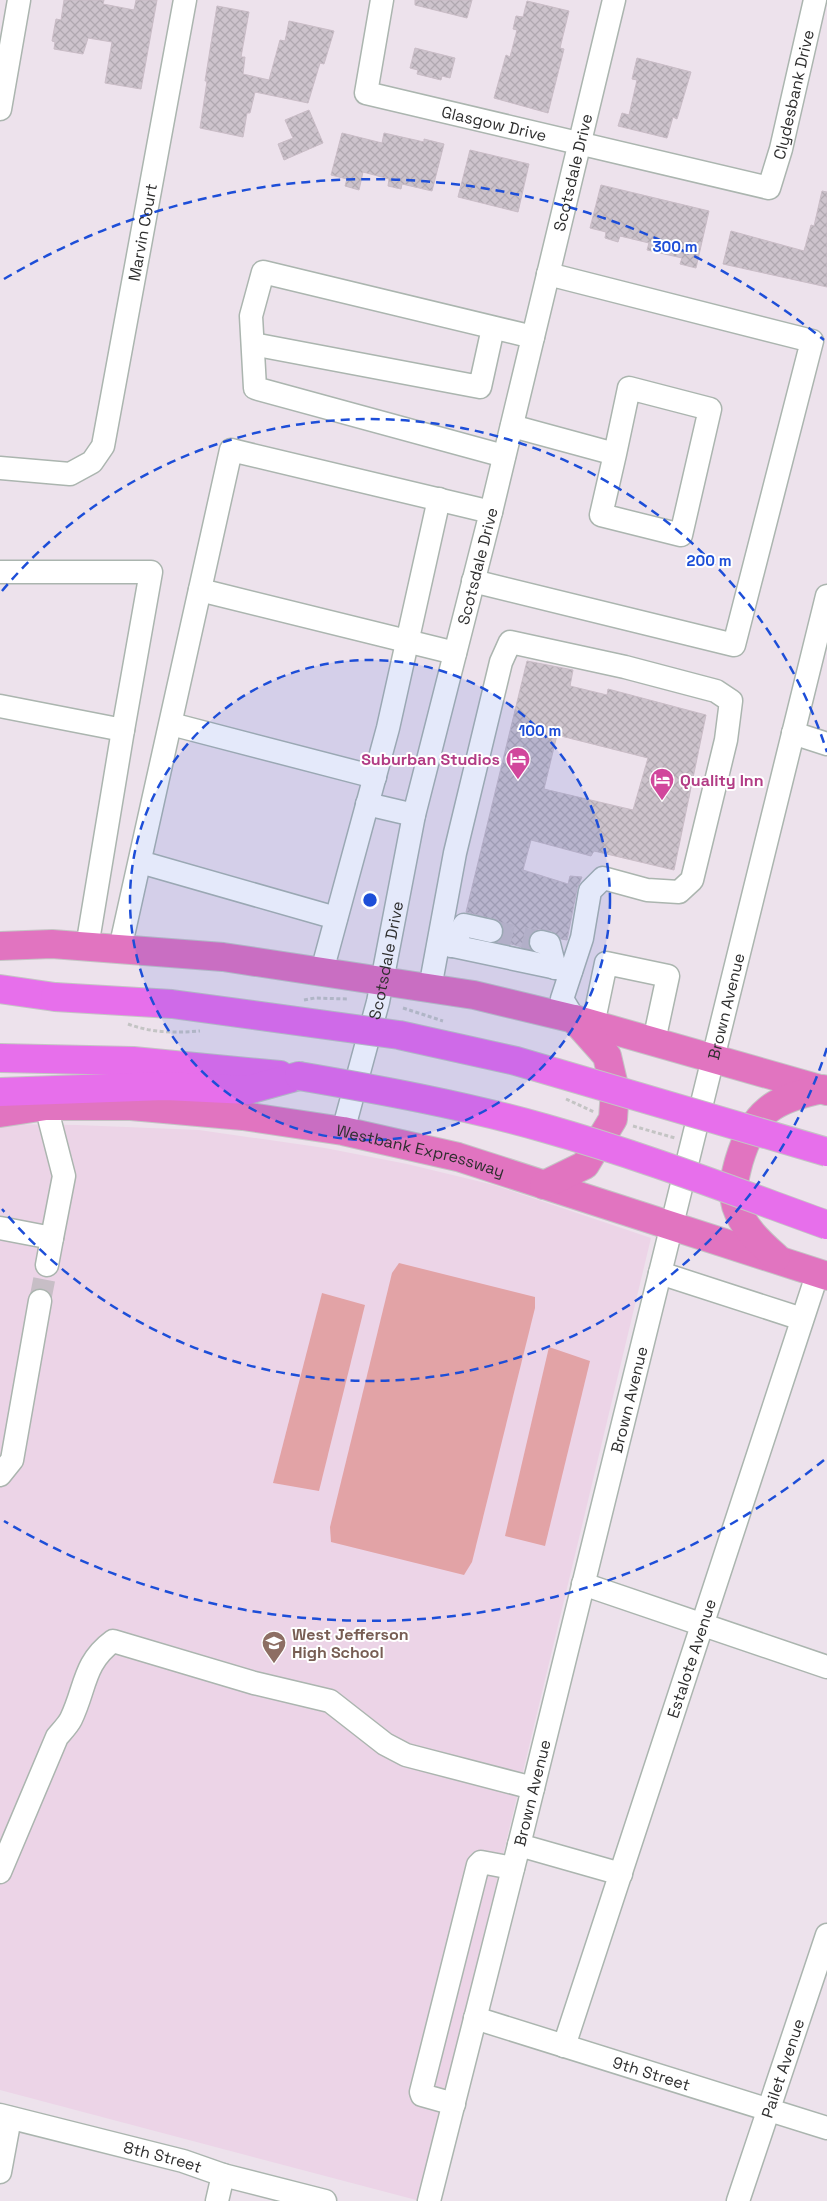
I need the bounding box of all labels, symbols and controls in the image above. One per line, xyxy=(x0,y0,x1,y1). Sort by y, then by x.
street label: Clydesbank Drive xyxy=(768,28,818,162)
street label: Glasgow Drive xyxy=(439,101,549,146)
street label: Scotsdale Drive xyxy=(548,111,597,233)
street label: Marvin Court xyxy=(123,182,162,283)
text: 300 m xyxy=(652,237,698,256)
street label: Scotsdale Drive xyxy=(452,505,502,627)
text: 200 m xyxy=(687,551,731,570)
text: 100 m xyxy=(519,721,561,740)
hotel icon: Suburban Studios xyxy=(505,746,531,780)
place label: Suburban Studios xyxy=(361,749,500,770)
hotel icon: Quality Inn xyxy=(649,767,675,801)
place label: Quality Inn xyxy=(680,770,764,791)
centre of rings xyxy=(361,891,379,909)
street label: Scotsdale Drive xyxy=(363,899,408,1022)
street label: Brown Avenue xyxy=(703,951,749,1062)
street label: Westbank Expressway xyxy=(334,1119,507,1182)
street label: Brown Avenue xyxy=(606,1344,652,1455)
street label: Estalote Avenue xyxy=(662,1596,721,1721)
place label: West Jefferson High School xyxy=(292,1624,409,1663)
school or university icon: West Jefferson High School xyxy=(261,1630,287,1664)
street label: Brown Avenue xyxy=(509,1737,555,1848)
street label: Pailet Avenue xyxy=(756,2016,809,2121)
street label: 9th Street xyxy=(610,2051,693,2095)
street label: 8th Street xyxy=(121,2136,205,2177)

